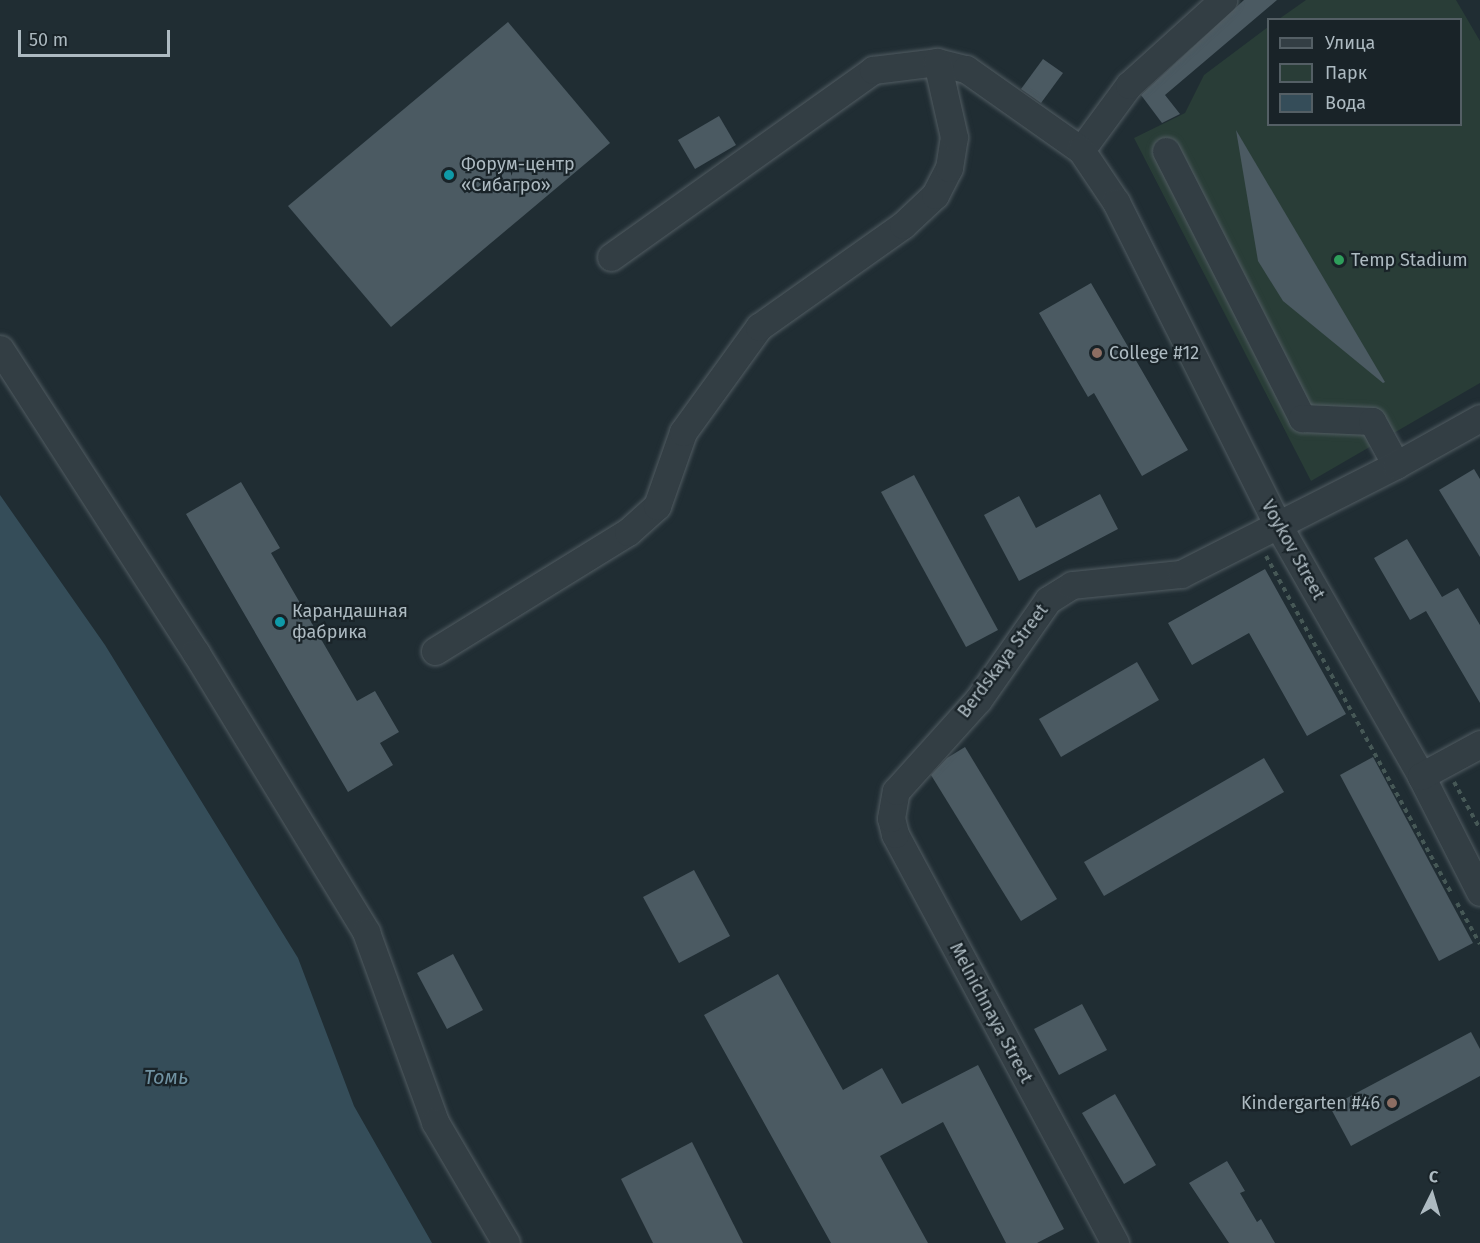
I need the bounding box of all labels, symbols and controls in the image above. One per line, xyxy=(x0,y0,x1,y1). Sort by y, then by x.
scale bar xyxy=(21,18,172,56)
legend xyxy=(1267,18,1462,126)
text: 50 m xyxy=(29,29,68,51)
text: Улица xyxy=(1325,32,1375,54)
text: Парк xyxy=(1325,62,1367,84)
text: Вода xyxy=(1325,92,1366,114)
place label: Форум-центр «Сибагро» xyxy=(461,154,575,196)
marker: Форум-центр «Сибагро» xyxy=(442,168,456,182)
place label: Temp Stadium xyxy=(1351,249,1468,271)
marker: Temp Stadium xyxy=(1332,253,1346,267)
place label: College #12 xyxy=(1109,342,1199,364)
marker: College #12 xyxy=(1090,346,1104,360)
street label: Voykov Street xyxy=(1257,496,1329,604)
street label: Berdskaya Street xyxy=(953,600,1053,722)
place label: Карандашная фабрика xyxy=(292,601,408,644)
marker: Карандашная фабрика xyxy=(273,615,287,629)
street label: Melnichnaya Street xyxy=(945,939,1037,1087)
water label: Томь xyxy=(144,1065,188,1089)
place label: Kindergarten #46 xyxy=(1241,1092,1380,1114)
marker: Kindergarten #46 xyxy=(1385,1096,1399,1110)
north arrow xyxy=(1402,1165,1462,1225)
text: С xyxy=(1428,1167,1439,1186)

